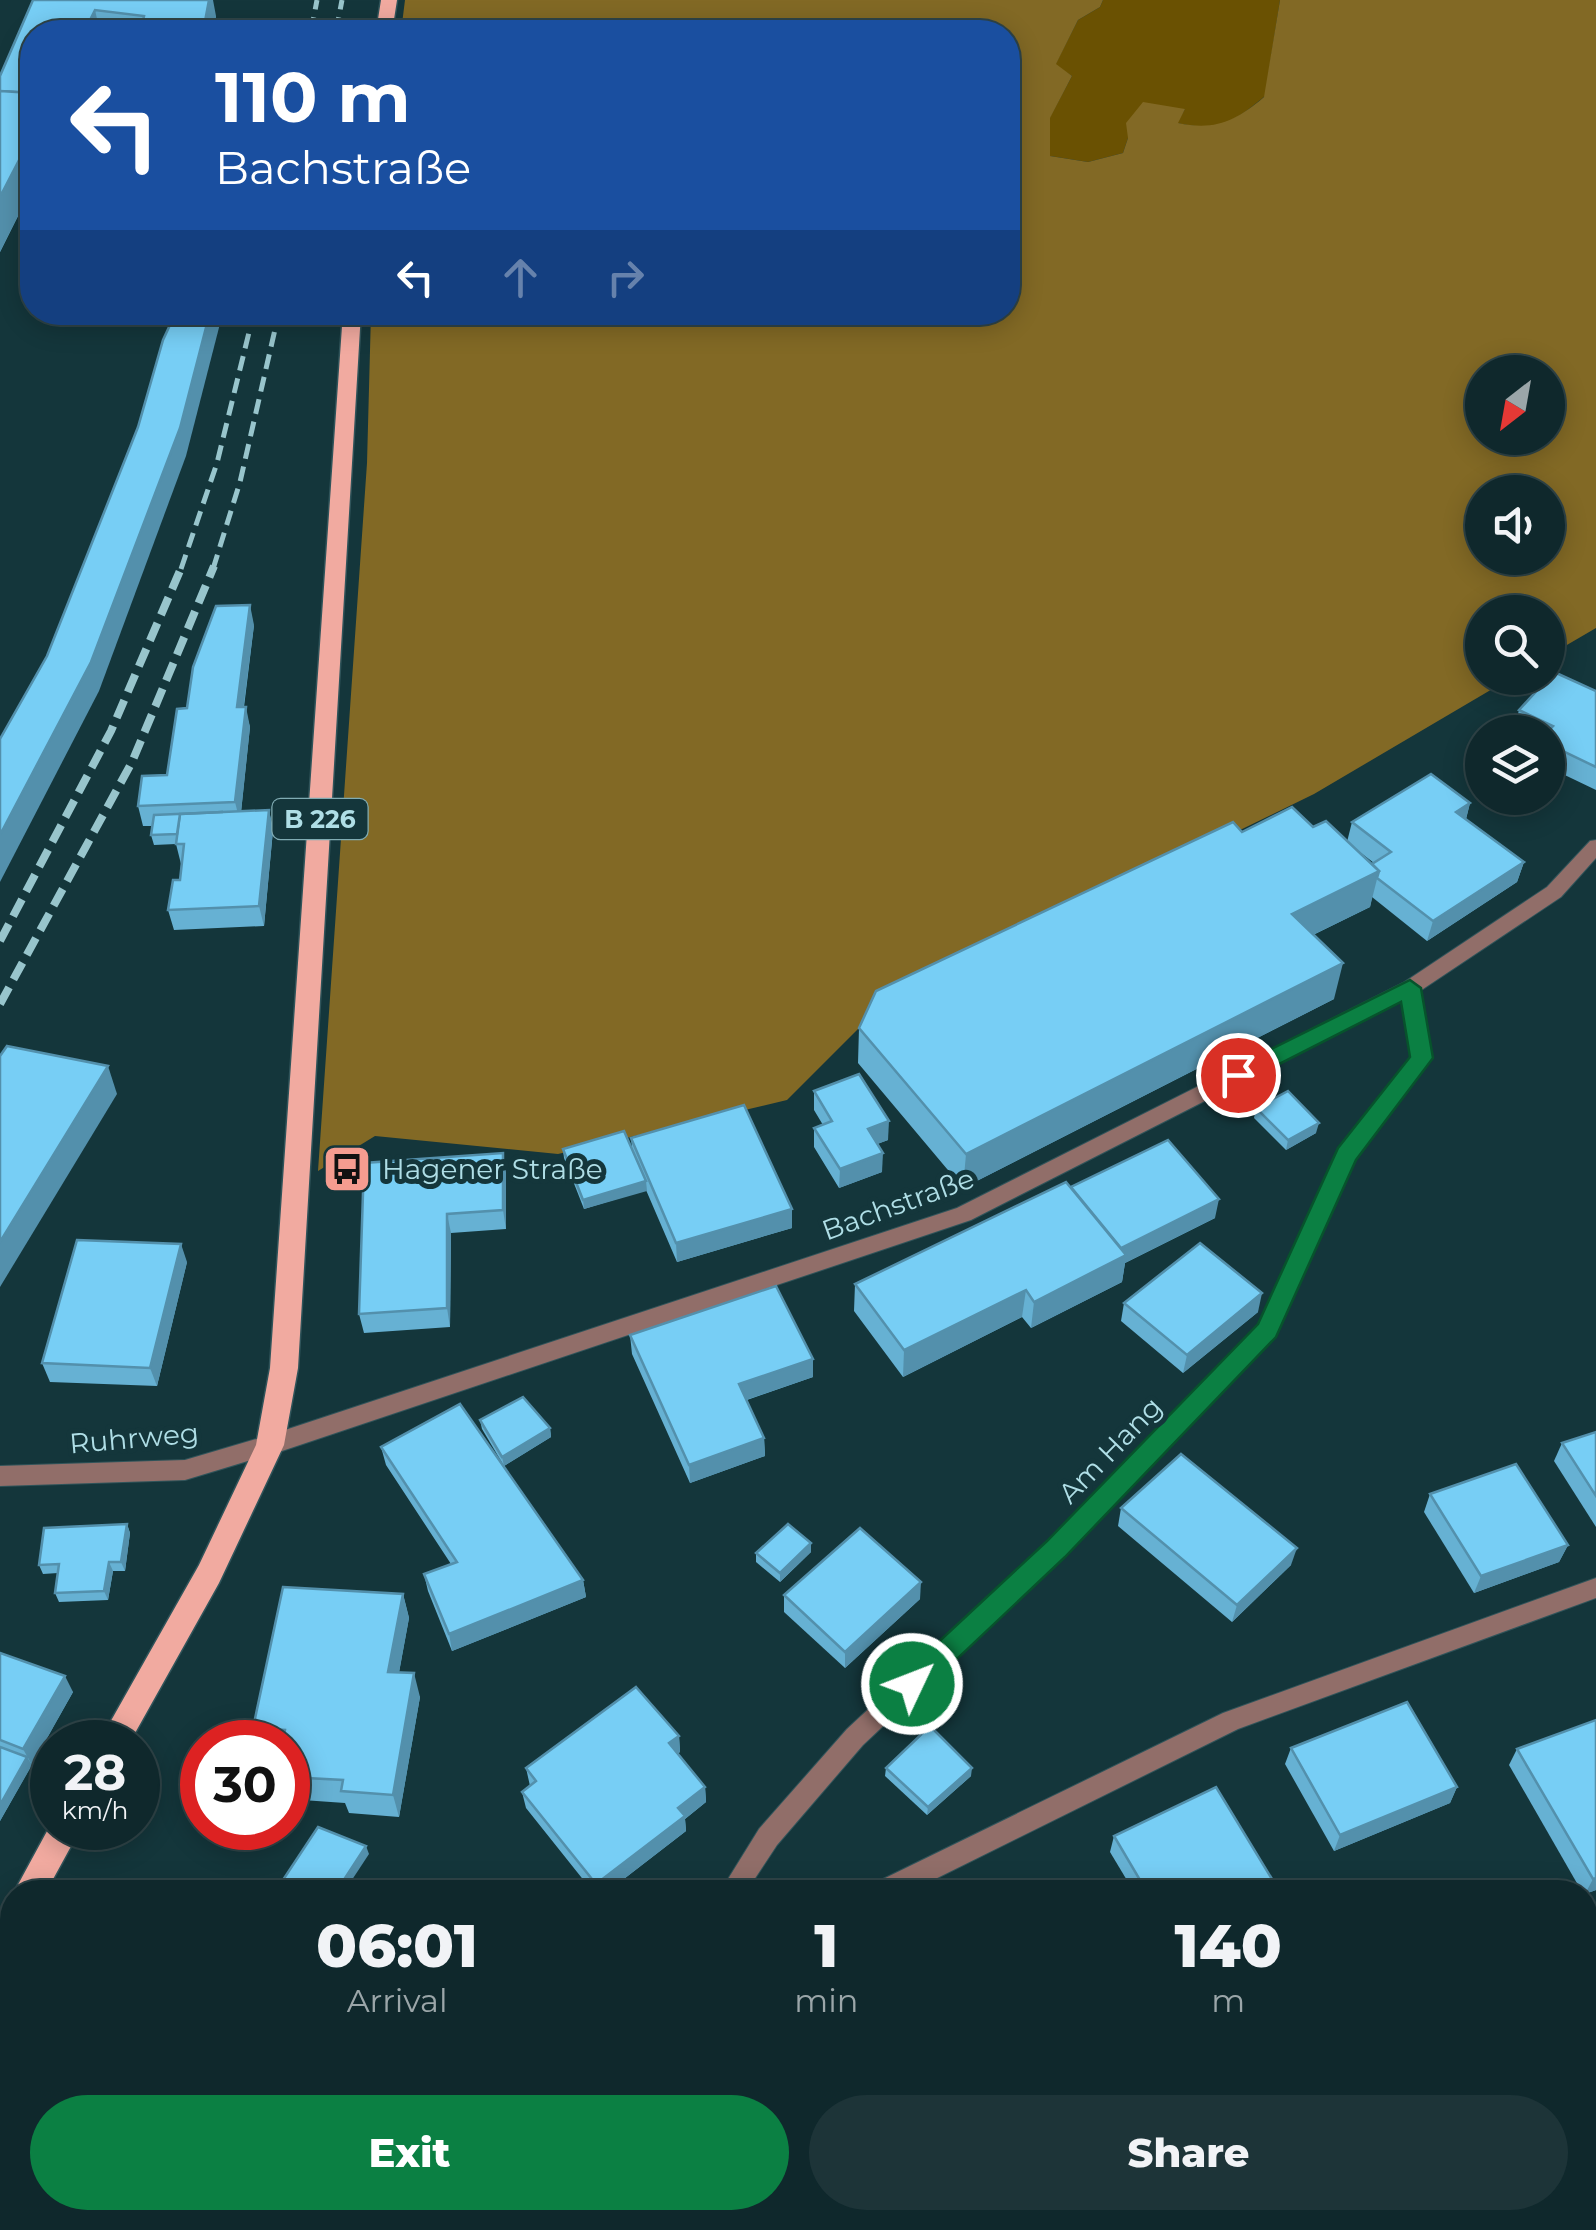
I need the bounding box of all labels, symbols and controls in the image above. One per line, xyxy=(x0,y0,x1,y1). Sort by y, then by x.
text: 110 m xyxy=(215,54,411,140)
icon: left xyxy=(50,60,180,190)
text: Bachstraße xyxy=(215,140,471,195)
icon: left xyxy=(388,250,443,305)
icon: ahead xyxy=(493,250,548,305)
icon: right xyxy=(598,250,653,305)
north arrow xyxy=(1465,355,1565,455)
map controls xyxy=(1465,355,1565,815)
button: sound xyxy=(1465,475,1565,575)
button: search xyxy=(1465,595,1565,695)
button: layers xyxy=(1465,715,1565,815)
road number: B 226 xyxy=(272,799,368,839)
pin xyxy=(1196,1033,1281,1118)
icon: arrive xyxy=(1211,1048,1266,1103)
bus stop icon: Hagener Straße xyxy=(321,1143,373,1195)
place label: Hagener Straße xyxy=(382,1152,603,1186)
street label: Bachstraße xyxy=(817,1161,979,1247)
street label: Am Hang xyxy=(1051,1390,1169,1510)
street label: Ruhrweg xyxy=(68,1415,200,1461)
position arrow xyxy=(860,1632,964,1736)
speed limit sign: 30 xyxy=(180,1720,310,1850)
text: 28 xyxy=(64,1742,126,1803)
text: km/h xyxy=(62,1795,128,1825)
text: 06:01 xyxy=(316,1909,478,1982)
text: 1 xyxy=(814,1909,838,1982)
text: 140 xyxy=(1175,1909,1282,1982)
text: Arrival xyxy=(347,1981,448,2020)
text: min xyxy=(794,1981,858,2020)
text: m xyxy=(1211,1981,1245,2020)
button: Exit xyxy=(30,2095,789,2210)
button: Share xyxy=(809,2095,1568,2210)

